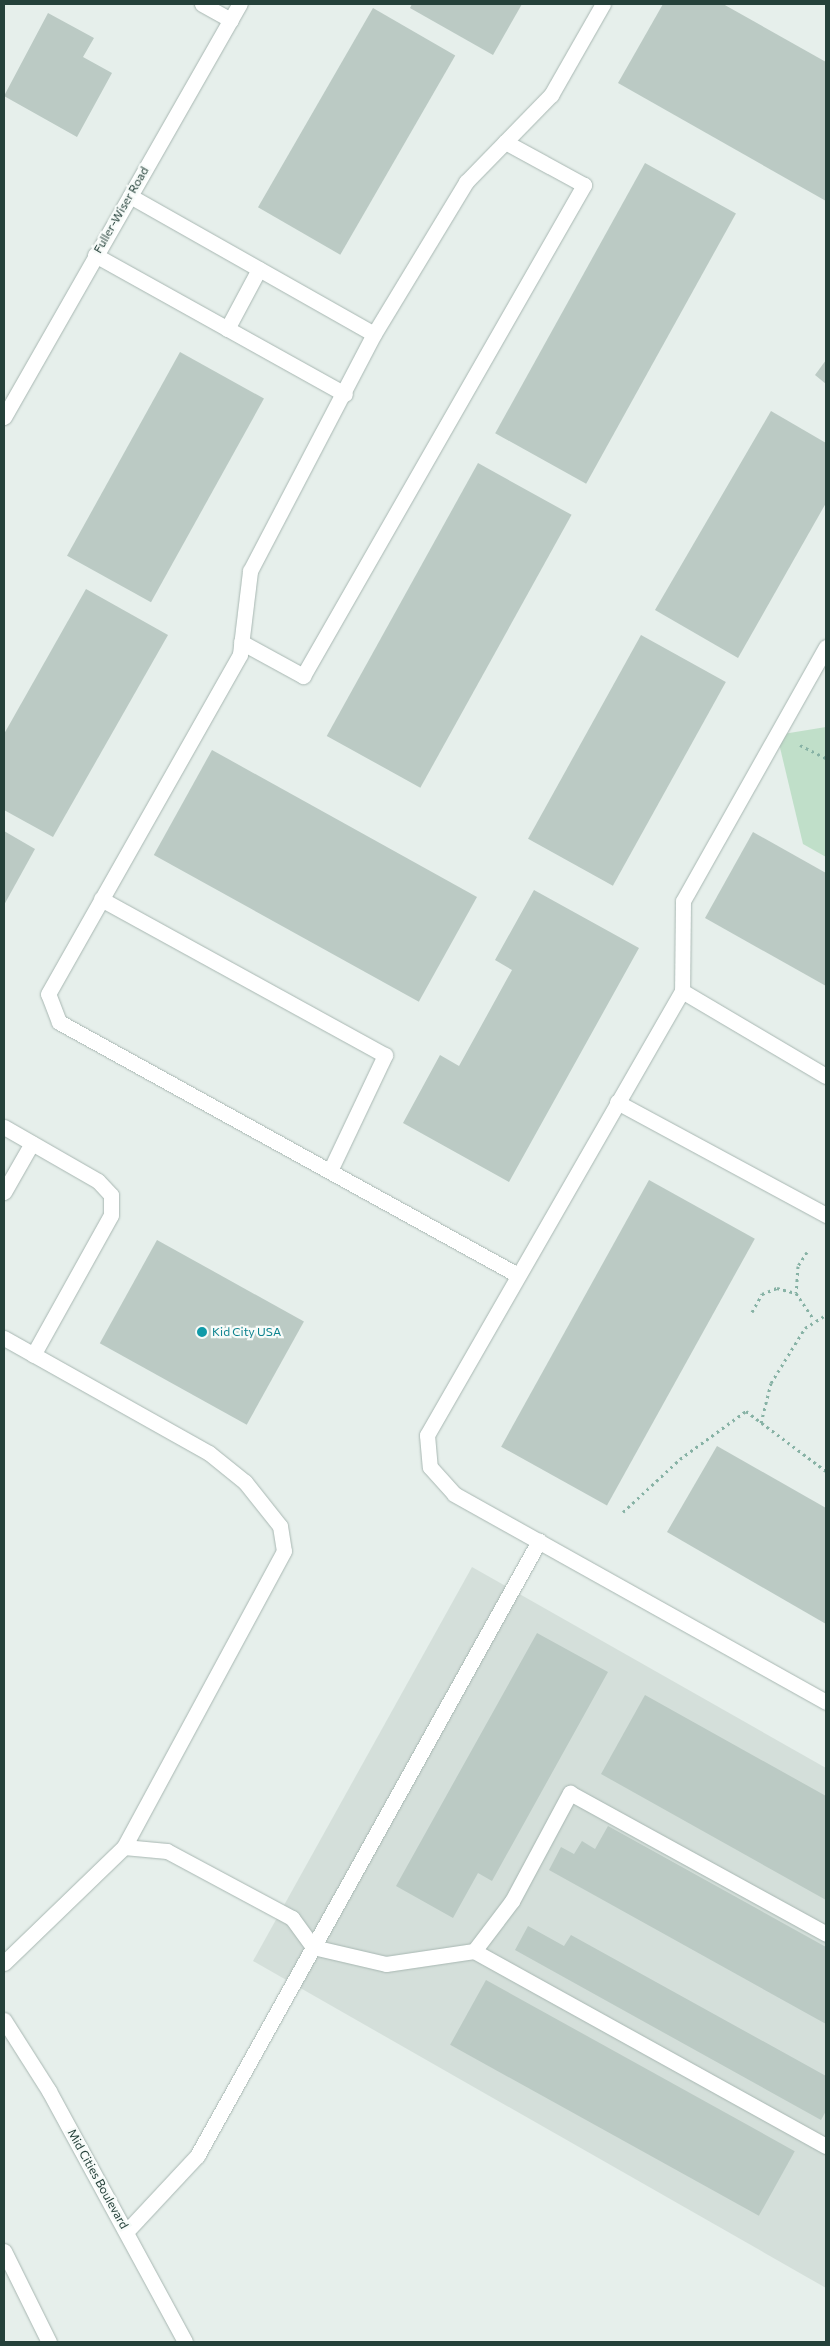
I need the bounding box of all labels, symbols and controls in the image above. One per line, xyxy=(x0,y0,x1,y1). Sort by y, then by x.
street label: Fuller-Wiser Road xyxy=(90,164,152,256)
place label: Kid City USA xyxy=(212,1325,281,1339)
marker: Kid City USA xyxy=(196,1326,208,1338)
street label: Mid Cities Boulevard xyxy=(65,2127,131,2231)

